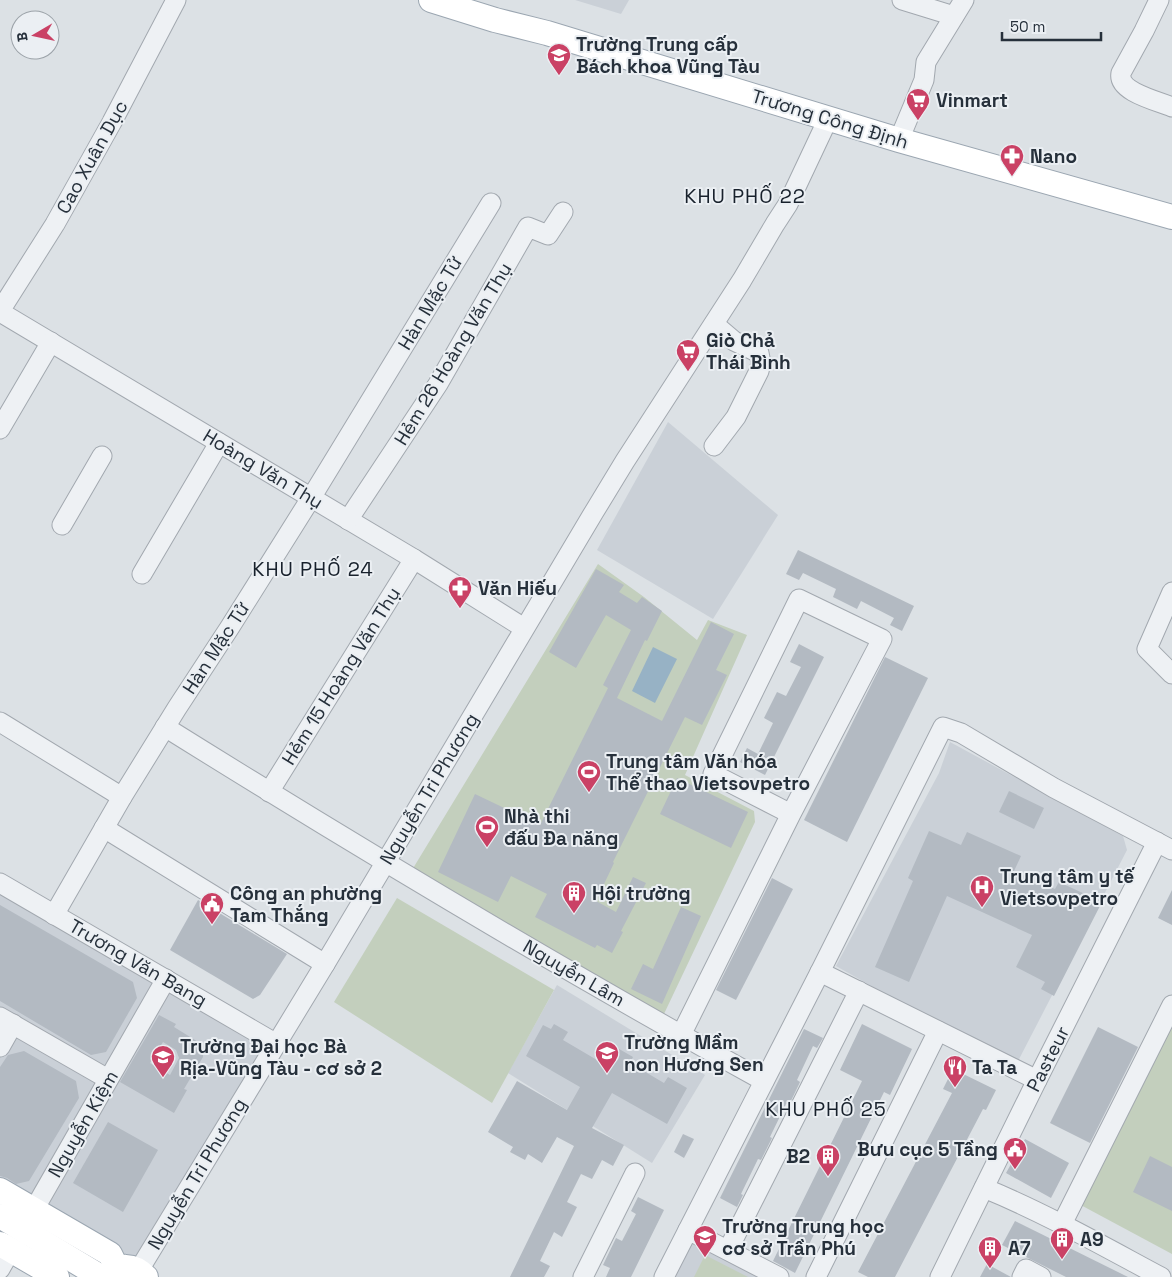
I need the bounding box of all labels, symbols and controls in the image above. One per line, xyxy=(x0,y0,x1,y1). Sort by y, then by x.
north arrow xyxy=(10,10,60,60)
scale bar xyxy=(1002,10,1101,42)
text: 50 m xyxy=(1010,17,1045,36)
text: B xyxy=(13,31,32,43)
place label: Trường Trung cấp Bách khoa Vũng Tàu xyxy=(576,32,760,79)
school or university icon: Trường Trung cấp Bách khoa Vũng Tàu xyxy=(546,42,572,76)
street label: Trương Công Định xyxy=(748,83,912,155)
supermarket icon: Vinmart xyxy=(905,87,931,121)
place label: Vinmart xyxy=(936,88,1008,113)
street label: Cao Xuân Dục xyxy=(51,96,133,218)
pharmacy icon: Nano xyxy=(999,143,1025,177)
place label: Nano xyxy=(1030,144,1077,169)
district label: KHU PHỐ 22 xyxy=(684,183,806,209)
street label: Hàn Mặc Tử xyxy=(392,251,468,354)
street label: Hẻm 26 Hoàng Văn Thụ xyxy=(389,258,517,450)
place label: Giò Chả Thái Bình xyxy=(706,328,791,375)
supermarket icon: Giò Chả Thái Bình xyxy=(675,338,701,372)
street label: Hoàng Văn Thụ xyxy=(198,423,328,515)
district label: KHU PHỐ 24 xyxy=(252,556,374,582)
pharmacy icon: Văn Hiếu xyxy=(447,575,473,609)
place label: Văn Hiếu xyxy=(478,576,557,601)
street label: Hẻm 15 Hoàng Văn Thụ xyxy=(276,582,406,770)
street label: Hàn Mặc Tử xyxy=(177,597,255,699)
street label: Nguyễn Tri Phương xyxy=(374,709,484,869)
place label: Trung tâm Văn hóa Thể thao Vietsovpetro xyxy=(606,749,810,796)
sports icon: Trung tâm Văn hóa Thể thao Vietsovpetro xyxy=(576,759,602,793)
place label: Nhà thi đấu Đa năng xyxy=(504,804,618,851)
sports icon: Nhà thi đấu Đa năng xyxy=(474,814,500,848)
place label: Trung tâm y tế Vietsovpetro xyxy=(1000,864,1135,911)
hospital icon: Trung tâm y tế Vietsovpetro xyxy=(969,874,995,908)
building icon: Hội trường xyxy=(561,880,587,914)
place label: Công an phường Tam Thắng xyxy=(230,881,382,928)
place label: Hội trường xyxy=(592,881,691,906)
public building icon: Công an phường Tam Thắng xyxy=(199,891,225,925)
street label: Trương Văn Bang xyxy=(65,913,211,1013)
street label: Nguyễn Lâm xyxy=(519,934,629,1012)
street label: Pasteur xyxy=(1021,1022,1075,1096)
place label: Trường Mầm non Hương Sen xyxy=(624,1030,764,1077)
place label: Trường Đại học Bà Rịa-Vũng Tàu - cơ sở 2 xyxy=(180,1034,382,1081)
school or university icon: Trường Mầm non Hương Sen xyxy=(594,1040,620,1074)
school or university icon: Trường Đại học Bà Rịa-Vũng Tàu - cơ sở 2 xyxy=(150,1044,176,1078)
restaurant icon: Ta Ta xyxy=(942,1054,968,1088)
place label: Ta Ta xyxy=(972,1055,1017,1080)
street label: Nguyễn Kiệm xyxy=(42,1066,124,1182)
street label: Nguyễn Tri Phương xyxy=(142,1094,252,1254)
district label: KHU PHỐ 25 xyxy=(765,1096,887,1122)
public building icon: Bưu cục 5 Tầng xyxy=(1002,1136,1028,1170)
place label: Bưu cục 5 Tầng xyxy=(857,1137,998,1162)
building icon: B2 xyxy=(815,1143,841,1177)
place label: B2 xyxy=(786,1144,810,1169)
place label: Trường Trung học cơ sở Trần Phú xyxy=(722,1214,884,1261)
school or university icon: Trường Trung học cơ sở Trần Phú xyxy=(692,1224,718,1258)
building icon: A9 xyxy=(1049,1226,1075,1260)
place label: A9 xyxy=(1080,1227,1104,1252)
building icon: A7 xyxy=(977,1235,1003,1269)
place label: A7 xyxy=(1008,1236,1031,1261)

